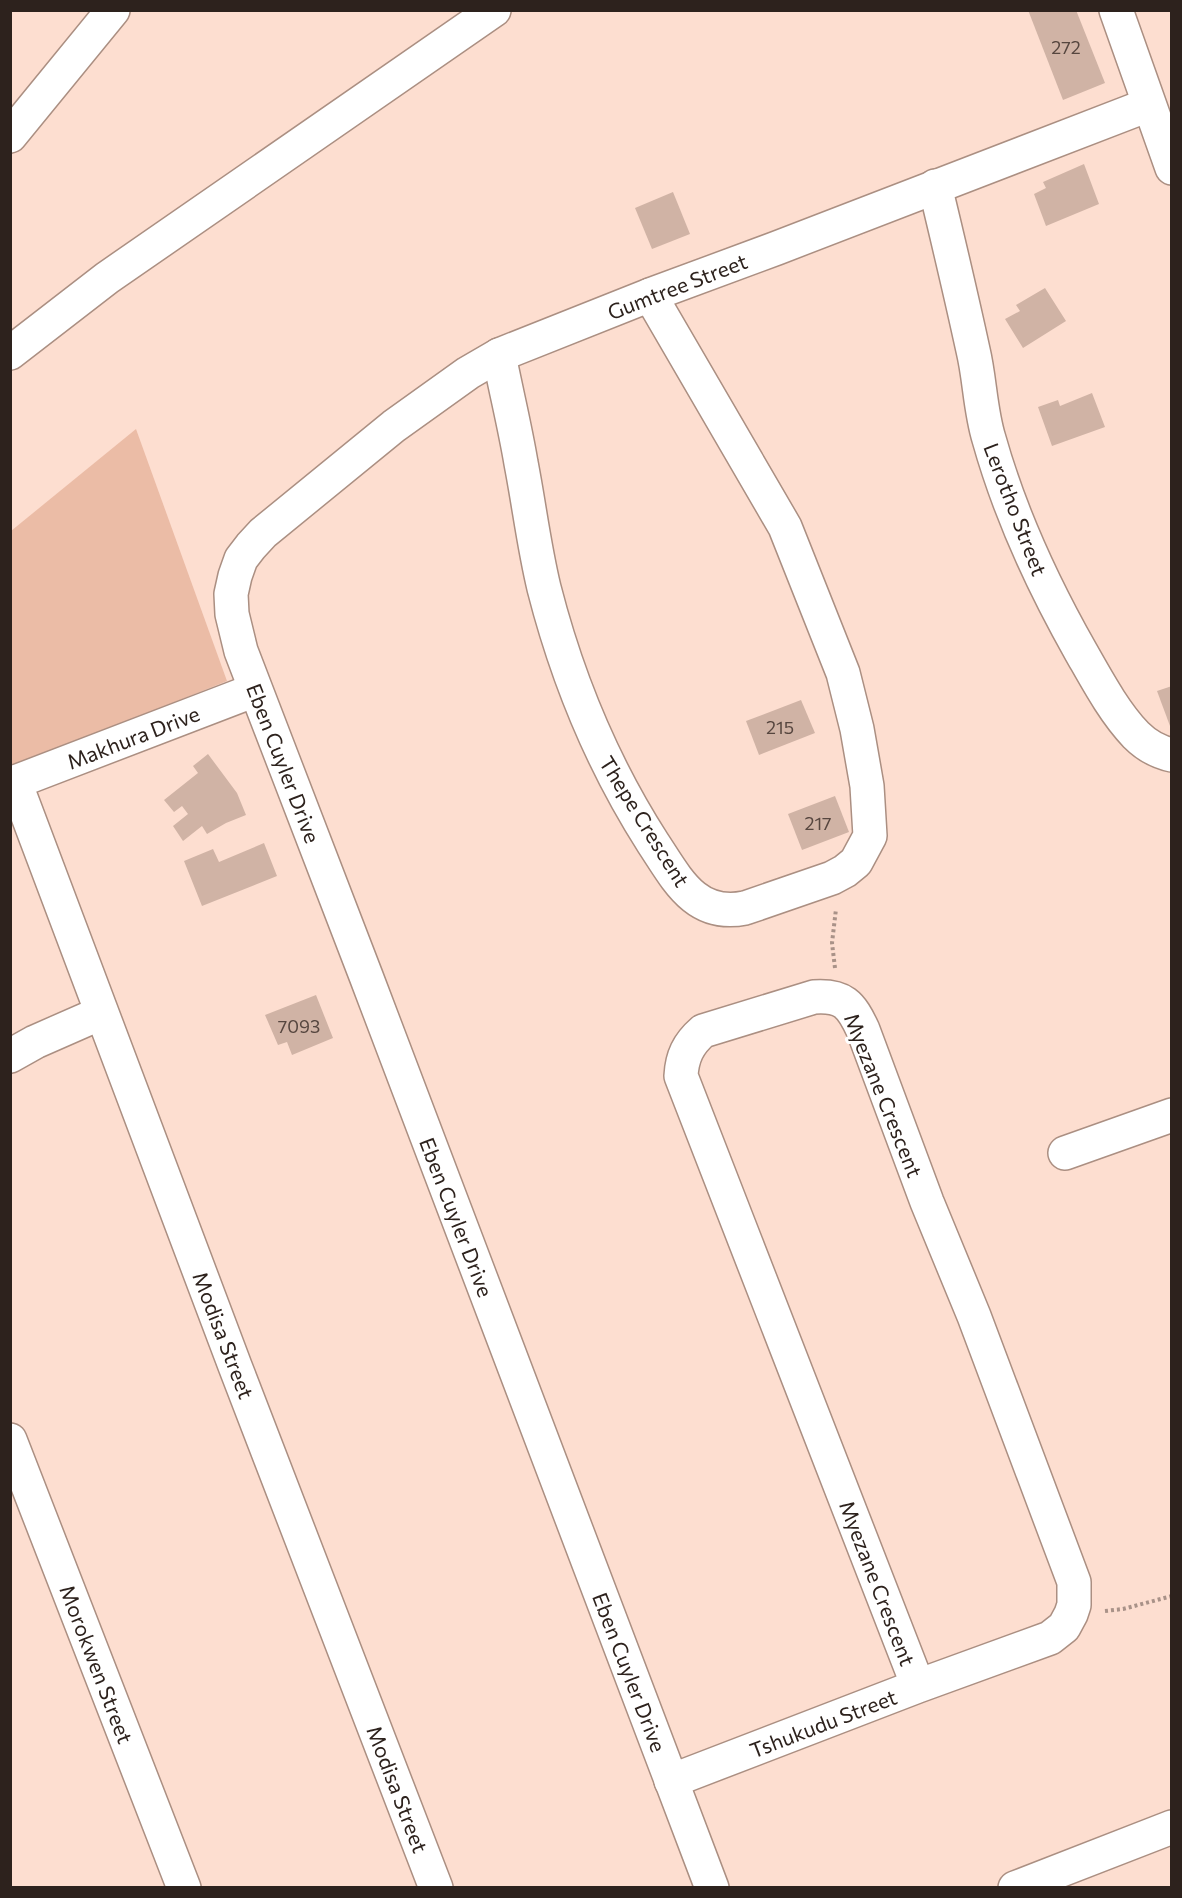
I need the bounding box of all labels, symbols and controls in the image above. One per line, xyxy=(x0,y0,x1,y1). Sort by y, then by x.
house number: 272 xyxy=(1051,36,1081,58)
street label: Gumtree Street xyxy=(604,248,750,324)
street label: Lerotho Street xyxy=(979,439,1053,579)
street label: Eben Cuyler Drive xyxy=(242,680,326,846)
street label: Makhura Drive xyxy=(63,700,203,774)
house number: 215 xyxy=(766,716,794,738)
street label: Thepe Crescent xyxy=(595,751,695,891)
house number: 217 xyxy=(804,812,832,834)
street label: Myezane Crescent xyxy=(840,1009,928,1181)
house number: 7093 xyxy=(278,1015,320,1037)
street label: Eben Cuyler Drive xyxy=(415,1134,499,1300)
street label: Modisa Street xyxy=(188,1268,260,1402)
street label: Myezane Crescent xyxy=(835,1497,921,1669)
street label: Morokwen Street xyxy=(55,1581,139,1747)
street label: Eben Cuyler Drive xyxy=(588,1589,672,1755)
street label: Tshukudu Street xyxy=(746,1683,900,1763)
street label: Modisa Street xyxy=(362,1722,434,1856)

